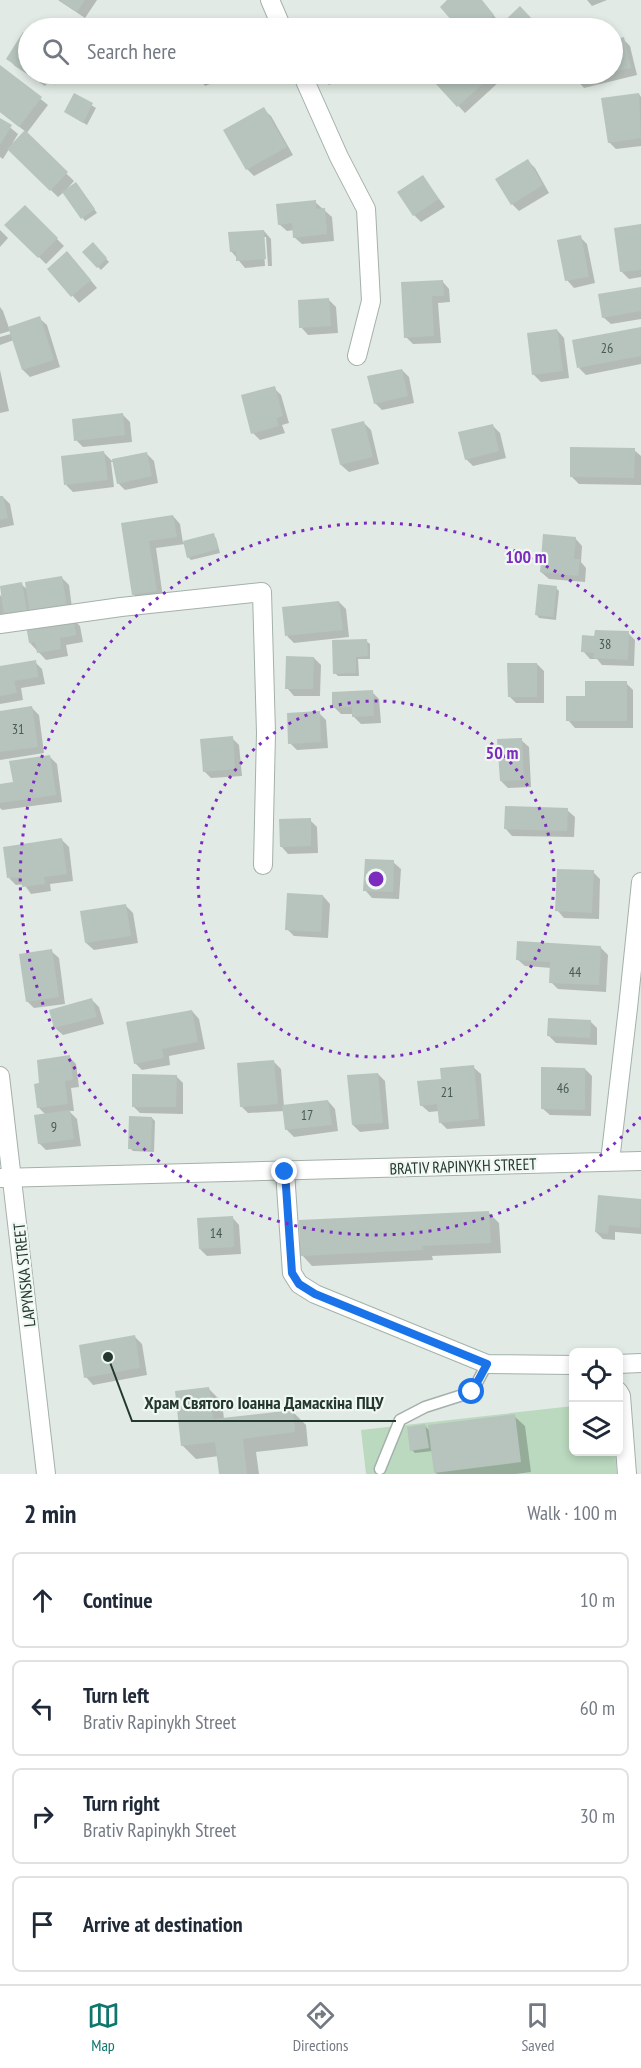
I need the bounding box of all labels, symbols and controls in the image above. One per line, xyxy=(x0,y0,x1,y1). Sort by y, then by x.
search box xyxy=(18,18,623,84)
icon: search xyxy=(39,35,72,68)
text: Search here xyxy=(87,37,176,65)
house number: 26 xyxy=(601,339,613,357)
text: 100 m xyxy=(505,545,547,568)
house number: 38 xyxy=(599,635,611,653)
house number: 31 xyxy=(12,720,24,738)
text: 50 m xyxy=(486,741,518,764)
centre of rings xyxy=(366,869,386,889)
house number: 44 xyxy=(569,963,582,981)
house number: 46 xyxy=(557,1079,569,1097)
house number: 21 xyxy=(441,1083,453,1101)
house number: 17 xyxy=(301,1106,313,1124)
house number: 9 xyxy=(51,1118,57,1136)
street label: BRATIV RAPINYKH STREET xyxy=(389,1153,537,1179)
route end xyxy=(271,1158,297,1184)
street label: LAPYNSKA STREET xyxy=(9,1222,39,1328)
house number: 14 xyxy=(210,1224,223,1242)
map controls xyxy=(569,1348,623,1456)
button: locate xyxy=(569,1348,623,1402)
route start xyxy=(458,1378,484,1404)
callout: Храм Святого Іоанна Дамаскіна ПЦУ xyxy=(132,1385,396,1421)
text: Храм Святого Іоанна Дамаскіна ПЦУ xyxy=(144,1391,384,1414)
button: layers xyxy=(569,1402,623,1456)
text: 2 min xyxy=(24,1497,77,1530)
text: Walk · 100 m xyxy=(527,1500,617,1526)
icon: ahead xyxy=(26,1584,59,1617)
text: Continue xyxy=(83,1586,153,1614)
text: 10 m xyxy=(580,1587,615,1613)
text: Turn left xyxy=(83,1681,149,1709)
icon: left xyxy=(26,1692,59,1725)
text: 60 m xyxy=(580,1695,615,1721)
text: Brativ Rapinykh Street xyxy=(83,1709,236,1735)
text: Turn right xyxy=(83,1789,160,1817)
icon: right xyxy=(26,1800,59,1833)
text: 30 m xyxy=(580,1803,615,1829)
text: Brativ Rapinykh Street xyxy=(83,1817,236,1843)
icon: arrive xyxy=(26,1908,59,1941)
text: Arrive at destination xyxy=(83,1910,243,1938)
tab: Map xyxy=(87,1999,120,2055)
tab: Directions xyxy=(293,1999,348,2055)
tab: Saved xyxy=(521,1999,554,2055)

